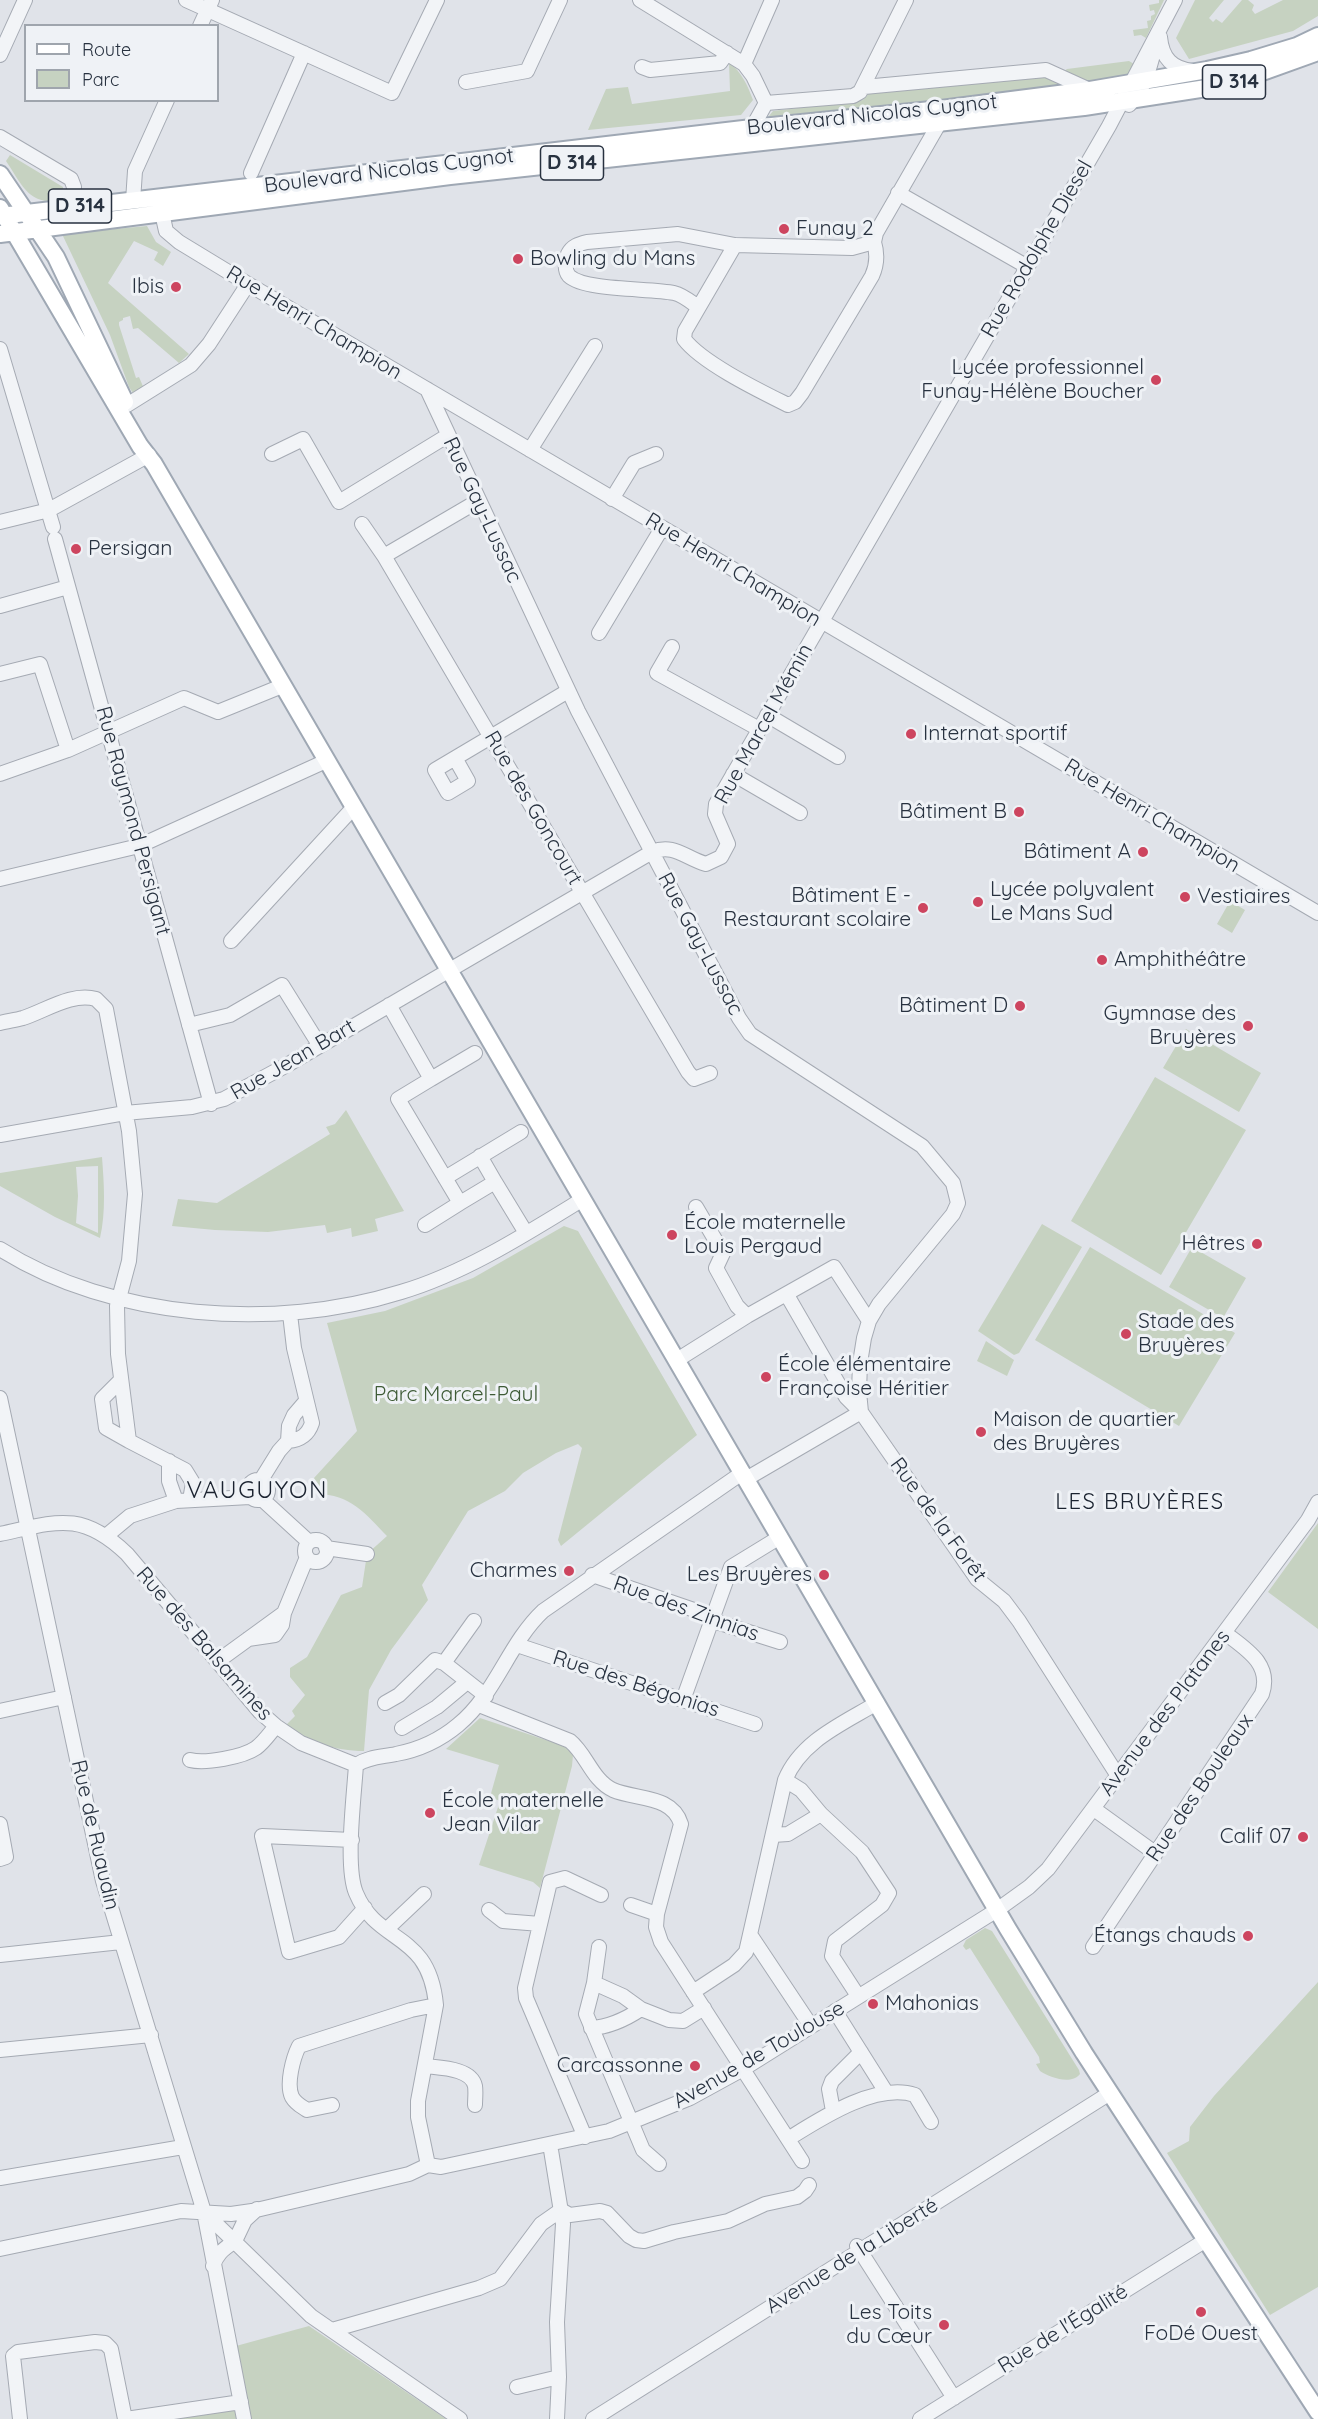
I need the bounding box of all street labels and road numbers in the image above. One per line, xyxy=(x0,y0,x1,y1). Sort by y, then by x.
road number: D 314 xyxy=(1202,65,1266,99)
street label: Boulevard Nicolas Cugnot xyxy=(746,89,998,141)
street label: Boulevard Nicolas Cugnot xyxy=(263,143,515,199)
road number: D 314 xyxy=(540,146,604,180)
street label: Rue Rodolphe Diesel xyxy=(976,156,1098,342)
road number: D 314 xyxy=(48,189,112,223)
street label: Rue Henri Champion xyxy=(222,261,406,385)
street label: Rue Gay-Lussac xyxy=(437,433,527,587)
street label: Rue Henri Champion xyxy=(641,508,825,632)
street label: Rue Marcel Mémin xyxy=(709,639,819,809)
street label: Rue Raymond Persigant xyxy=(90,704,176,938)
street label: Rue des Goncourt xyxy=(479,726,587,890)
street label: Rue Henri Champion xyxy=(1060,754,1244,878)
street label: Rue Gay-Lussac xyxy=(652,868,748,1020)
street label: Rue Jean Bart xyxy=(226,1014,360,1106)
street label: Rue de la Forêt xyxy=(884,1453,992,1587)
street label: Rue des Balsamines xyxy=(131,1562,277,1726)
street label: Rue des Zinnias xyxy=(610,1571,762,1647)
street label: Avenue des Platanes xyxy=(1094,1625,1236,1801)
street label: Rue des Bégonias xyxy=(550,1645,722,1723)
street label: Rue des Bouleaux xyxy=(1141,1709,1259,1867)
street label: Rue de Ruaudin xyxy=(65,1757,125,1913)
street label: Avenue de Toulouse xyxy=(669,1996,849,2114)
street label: Avenue de la Liberté xyxy=(761,2193,943,2319)
street label: Rue de l'Égalité xyxy=(993,2279,1133,2379)

